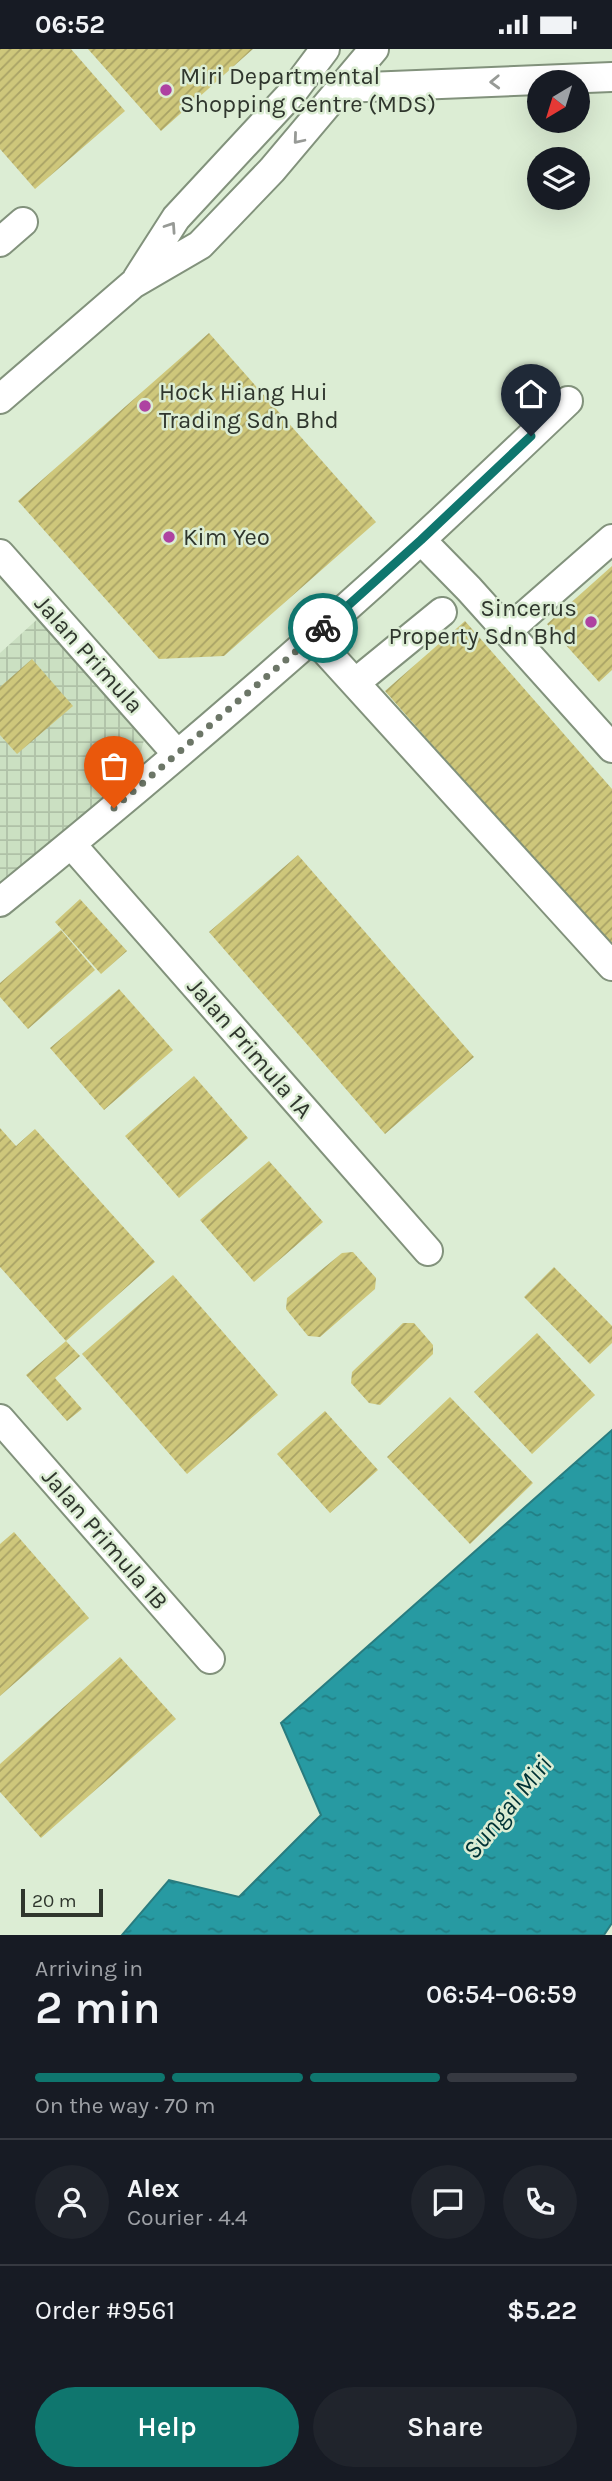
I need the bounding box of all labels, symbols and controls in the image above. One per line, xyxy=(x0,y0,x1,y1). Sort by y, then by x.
text: 06:52 xyxy=(35,9,105,40)
place label: Miri Departmental Shopping Centre (MDS) xyxy=(180,62,436,118)
north arrow xyxy=(527,70,590,133)
map controls xyxy=(527,70,590,210)
one-way arrow xyxy=(489,74,500,89)
marker: Miri Departmental Shopping Centre (MDS) xyxy=(158,82,174,98)
one-way arrow xyxy=(294,131,307,144)
button: layers xyxy=(527,147,590,210)
one-way arrow xyxy=(162,222,175,235)
pin xyxy=(501,364,561,436)
icon: home xyxy=(512,375,550,413)
place label: Hock Hiang Hui Trading Sdn Bhd xyxy=(159,378,339,434)
marker: Hock Hiang Hui Trading Sdn Bhd xyxy=(137,398,153,414)
place label: Kim Yeo xyxy=(183,523,270,551)
marker: Kim Yeo xyxy=(161,529,177,545)
street label: Jalan Primula xyxy=(29,589,149,719)
courier xyxy=(288,593,358,663)
place label: Sincerus Property Sdn Bhd xyxy=(388,594,577,650)
icon: bike xyxy=(304,609,342,647)
marker: Sincerus Property Sdn Bhd xyxy=(583,614,599,630)
pin xyxy=(84,736,144,808)
icon: bag xyxy=(95,747,133,785)
street label: Jalan Primula 1A xyxy=(182,972,319,1124)
street label: Jalan Primula 1B xyxy=(36,1463,174,1615)
water label: Sungai Miri xyxy=(456,1749,558,1865)
scale bar xyxy=(21,1886,103,1918)
text: 20 m xyxy=(32,1890,77,1912)
text: Arriving in xyxy=(35,1955,143,1982)
text: 06:54–06:59 xyxy=(426,1979,577,2010)
text: 2 min xyxy=(35,1981,161,2035)
text: On the way · 70 m xyxy=(35,2092,215,2119)
button: person xyxy=(35,2165,109,2239)
button: chat xyxy=(411,2165,485,2239)
button: phone xyxy=(503,2165,577,2239)
text: Alex xyxy=(127,2173,179,2204)
text: Courier · 4.4 xyxy=(127,2204,248,2231)
text: Order #9561 xyxy=(35,2295,175,2326)
text: $5.22 xyxy=(507,2295,577,2326)
button: Help xyxy=(35,2387,299,2467)
button: Share xyxy=(313,2387,577,2467)

